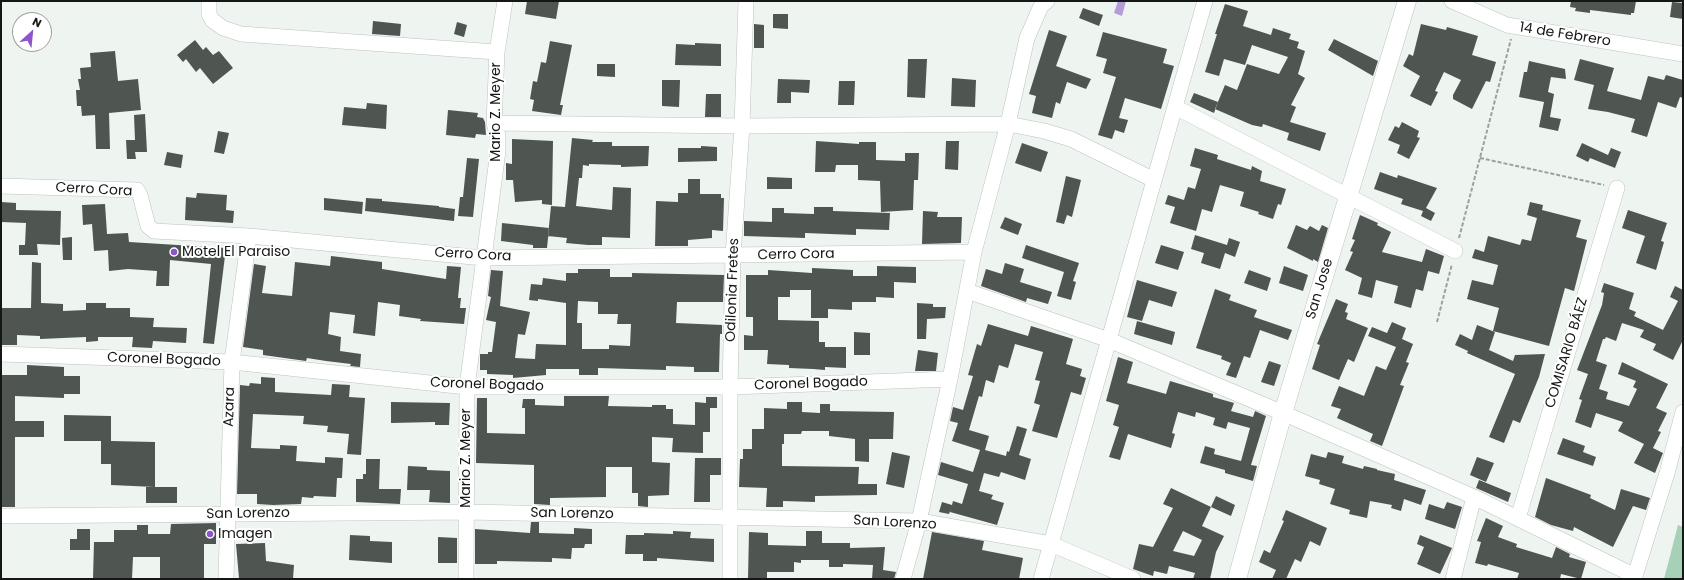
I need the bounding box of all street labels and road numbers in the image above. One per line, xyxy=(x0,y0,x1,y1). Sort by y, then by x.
street label: 14 de Febrero xyxy=(1518,19,1612,51)
street label: Mario Z. Meyer xyxy=(488,62,504,162)
street label: Cerro Cora xyxy=(55,180,133,200)
street label: Odilonia Fretes xyxy=(723,238,743,342)
street label: Cerro Cora xyxy=(434,245,512,265)
street label: Cerro Cora xyxy=(757,246,835,264)
street label: San Jose xyxy=(1303,257,1337,321)
street label: COMISARIO BÁEZ xyxy=(1542,296,1592,410)
street label: Coronel Bogado xyxy=(107,350,221,370)
street label: Coronel Bogado xyxy=(754,374,868,394)
street label: Coronel Bogado xyxy=(430,375,544,395)
street label: Azara xyxy=(221,387,239,427)
street label: Mario Z. Meyer xyxy=(458,408,474,508)
street label: San Lorenzo xyxy=(206,505,290,523)
street label: San Lorenzo xyxy=(530,505,614,523)
street label: San Lorenzo xyxy=(853,512,937,534)

